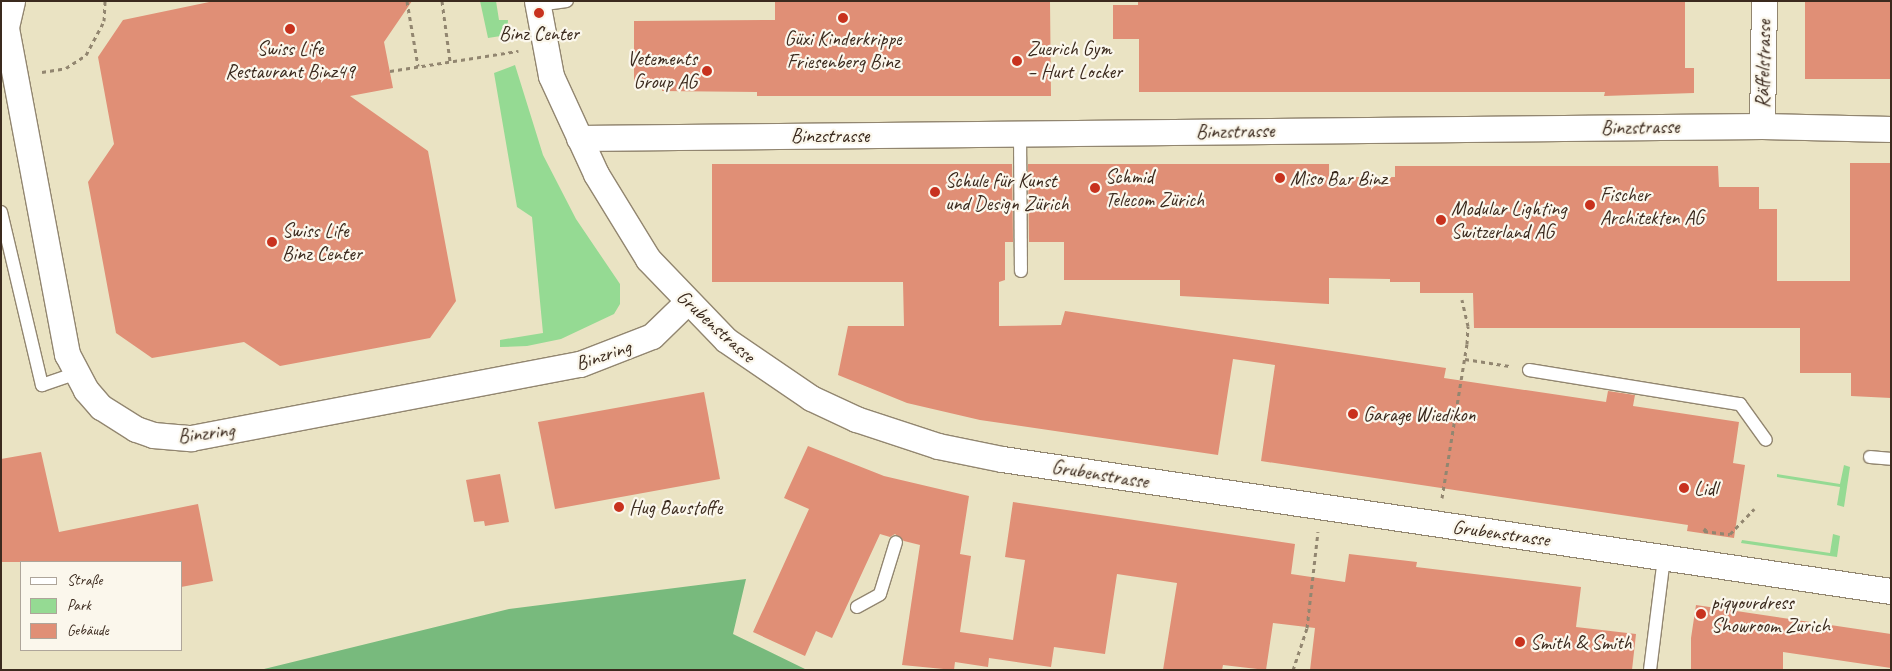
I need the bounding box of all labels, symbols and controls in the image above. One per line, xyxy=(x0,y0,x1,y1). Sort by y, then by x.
marker: Binz Center xyxy=(533,7,545,19)
marker: Güxi Kinderkrippe Friesenberg Binz xyxy=(837,12,849,24)
street label: Räffelstrasse xyxy=(1750,20,1776,108)
place label: Binz Center xyxy=(499,21,579,45)
marker: Swiss Life Restaurant Binz49 xyxy=(284,23,296,35)
place label: Güxi Kinderkrippe Friesenberg Binz xyxy=(784,26,902,73)
place label: Swiss Life Restaurant Binz49 xyxy=(225,37,355,84)
place label: Zuerich Gym – Hurt Locker xyxy=(1027,37,1122,84)
place label: Vetements Group AG xyxy=(627,47,697,94)
marker: Zuerich Gym – Hurt Locker xyxy=(1011,55,1023,67)
marker: Vetements Group AG xyxy=(701,65,713,77)
street label: Binzstrasse xyxy=(1601,114,1679,140)
street label: Binzstrasse xyxy=(1196,118,1274,144)
street label: Binzstrasse xyxy=(791,123,869,147)
place label: Schmid Telecom Zürich xyxy=(1105,165,1204,212)
place label: Miso Bar Binz xyxy=(1290,166,1388,190)
place label: Schule für Kunst und Design Zürich xyxy=(945,168,1069,215)
marker: Miso Bar Binz xyxy=(1274,172,1286,184)
marker: Schmid Telecom Zürich xyxy=(1089,182,1101,194)
place label: Fischer Architekten AG xyxy=(1600,182,1704,229)
marker: Schule für Kunst und Design Zürich xyxy=(929,186,941,198)
place label: Modular Lighting Switzerland AG xyxy=(1451,196,1566,243)
marker: Fischer Architekten AG xyxy=(1584,199,1596,211)
marker: Modular Lighting Switzerland AG xyxy=(1435,214,1447,226)
place label: Swiss Life Binz Center xyxy=(282,218,362,265)
marker: Swiss Life Binz Center xyxy=(266,236,278,248)
street label: Grubenstrasse xyxy=(672,284,760,368)
street label: Binzring xyxy=(572,334,634,376)
place label: Garage Wiedikon xyxy=(1363,402,1475,426)
marker: Garage Wiedikon xyxy=(1347,408,1359,420)
street label: Binzring xyxy=(176,418,236,448)
street label: Grubenstrasse xyxy=(1050,455,1150,493)
place label: Lidl xyxy=(1694,476,1718,500)
marker: Lidl xyxy=(1678,482,1690,494)
place label: Hug Baustoffe xyxy=(629,495,723,519)
marker: Hug Baustoffe xyxy=(613,501,625,513)
street label: Grubenstrasse xyxy=(1451,514,1551,552)
legend xyxy=(20,561,182,651)
text: Straße xyxy=(67,571,102,590)
place label: piqyourdress Showroom Zurich xyxy=(1711,590,1829,637)
text: Park xyxy=(67,596,91,615)
marker: piqyourdress Showroom Zurich xyxy=(1695,608,1707,620)
text: Gebäude xyxy=(67,621,109,640)
place label: Smith & Smith xyxy=(1530,630,1632,654)
marker: Smith & Smith xyxy=(1514,636,1526,648)

